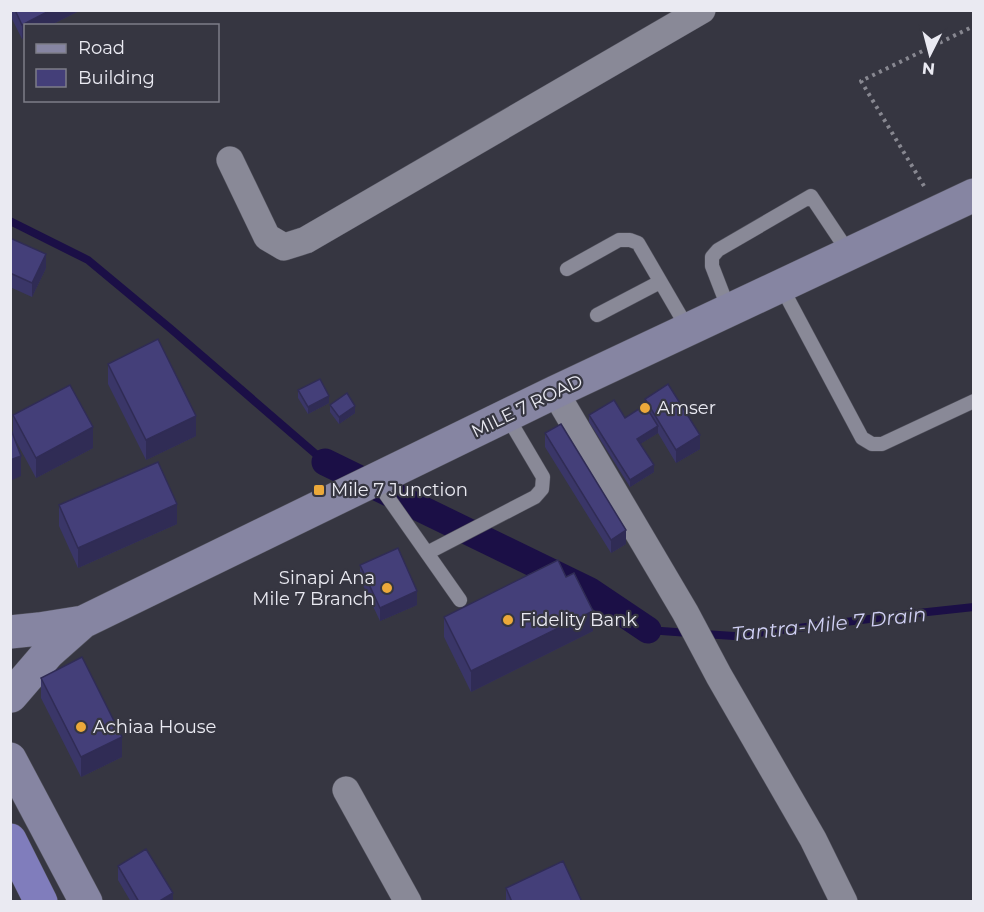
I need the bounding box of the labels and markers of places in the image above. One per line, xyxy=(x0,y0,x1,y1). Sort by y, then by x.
place label: Amser xyxy=(657,397,716,419)
marker: Amser xyxy=(638,401,652,415)
place label: Mile 7 Junction xyxy=(331,479,468,501)
marker: Mile 7 Junction xyxy=(312,483,326,497)
place label: Sinapi Ana Mile 7 Branch xyxy=(252,567,375,610)
marker: Sinapi Ana Mile 7 Branch xyxy=(380,581,394,595)
place label: Fidelity Bank xyxy=(520,609,637,631)
marker: Fidelity Bank xyxy=(501,613,515,627)
place label: Achiaa House xyxy=(93,716,217,738)
marker: Achiaa House xyxy=(74,720,88,734)

